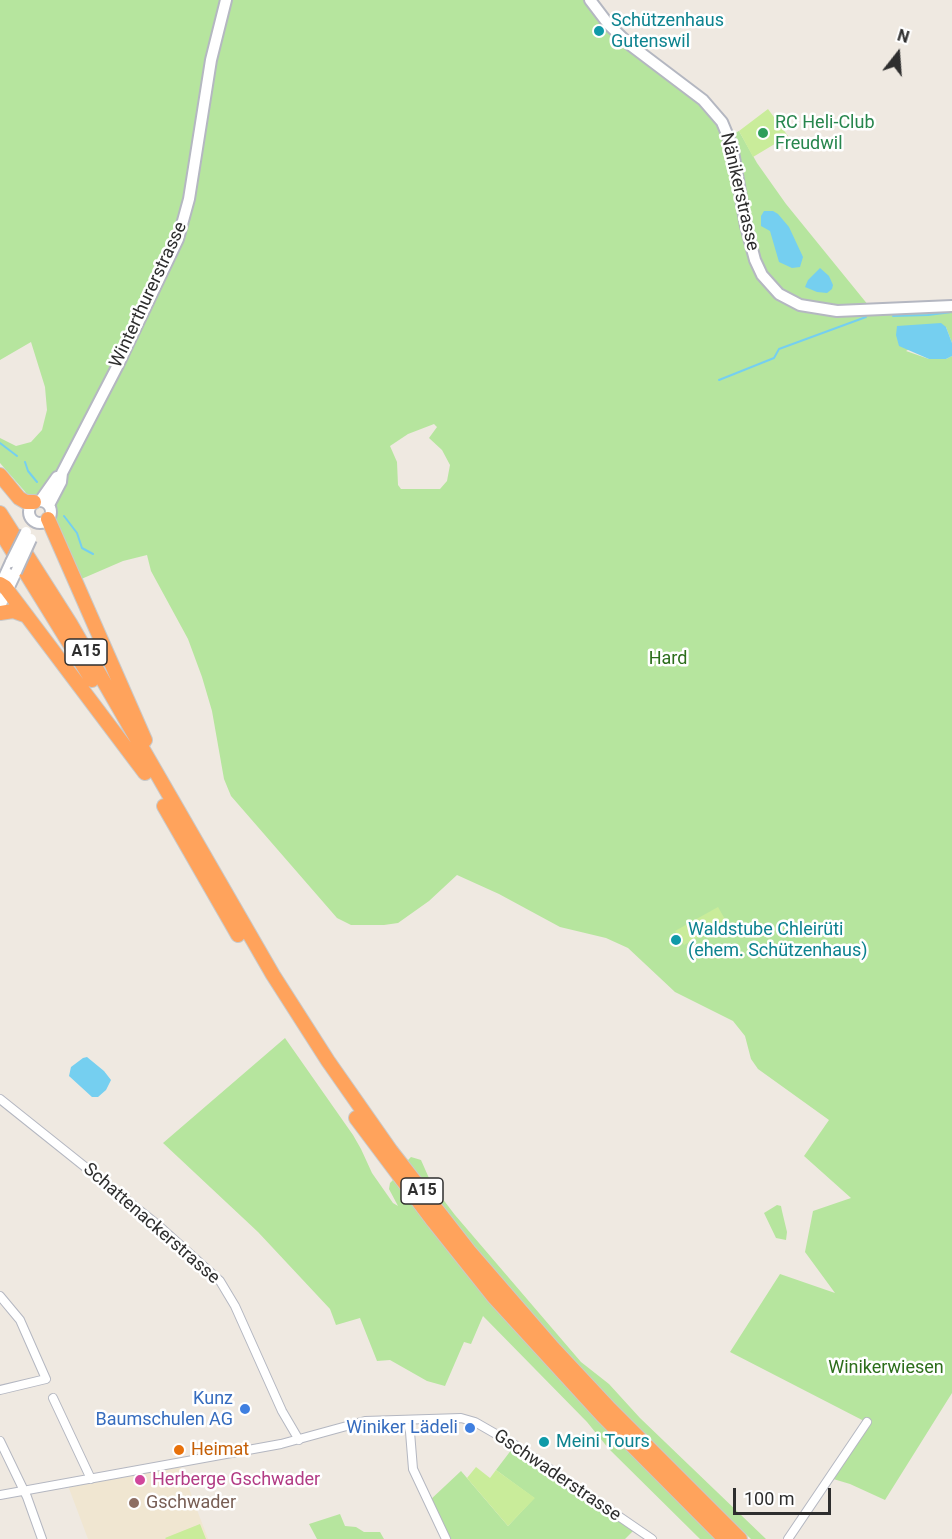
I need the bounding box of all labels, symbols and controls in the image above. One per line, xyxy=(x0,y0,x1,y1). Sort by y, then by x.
place label: Schützenhaus Gutenswil xyxy=(611,10,724,52)
marker: Schützenhaus Gutenswil xyxy=(592,24,606,38)
north arrow xyxy=(868,24,928,84)
text: N xyxy=(895,26,912,47)
place label: RC Heli-Club Freudwil xyxy=(775,112,875,154)
marker: RC Heli-Club Freudwil xyxy=(756,126,770,140)
street label: Nänikerstrasse xyxy=(715,131,763,253)
street label: Winterthurerstrasse xyxy=(106,219,192,371)
road number: A15 xyxy=(65,639,107,665)
park label: Hard xyxy=(649,648,687,670)
place label: Waldstube Chleirüti (ehem. Schützenhaus) xyxy=(688,919,867,962)
marker: Waldstube Chleirüti (ehem. Schützenhaus) xyxy=(669,933,683,947)
street label: Schattenackerstrasse xyxy=(78,1159,224,1289)
road number: A15 xyxy=(401,1178,443,1204)
park label: Winikerwiesen xyxy=(828,1357,944,1379)
place label: Kunz Baumschulen AG xyxy=(96,1388,233,1430)
marker: Kunz Baumschulen AG xyxy=(238,1402,252,1416)
place label: Winiker Lädeli xyxy=(346,1417,458,1439)
marker: Winiker Lädeli xyxy=(463,1421,477,1435)
street label: Gschwaderstrasse xyxy=(489,1425,625,1527)
place label: Meini Tours xyxy=(556,1431,650,1453)
marker: Meini Tours xyxy=(537,1435,551,1449)
place label: Heimat xyxy=(191,1439,249,1461)
marker: Heimat xyxy=(172,1443,186,1457)
place label: Herberge Gschwader xyxy=(152,1469,320,1491)
marker: Herberge Gschwader xyxy=(133,1473,147,1487)
scale bar xyxy=(736,1476,834,1514)
text: 100 m xyxy=(744,1488,795,1509)
place label: Gschwader xyxy=(146,1492,236,1514)
marker: Gschwader xyxy=(127,1496,141,1510)

